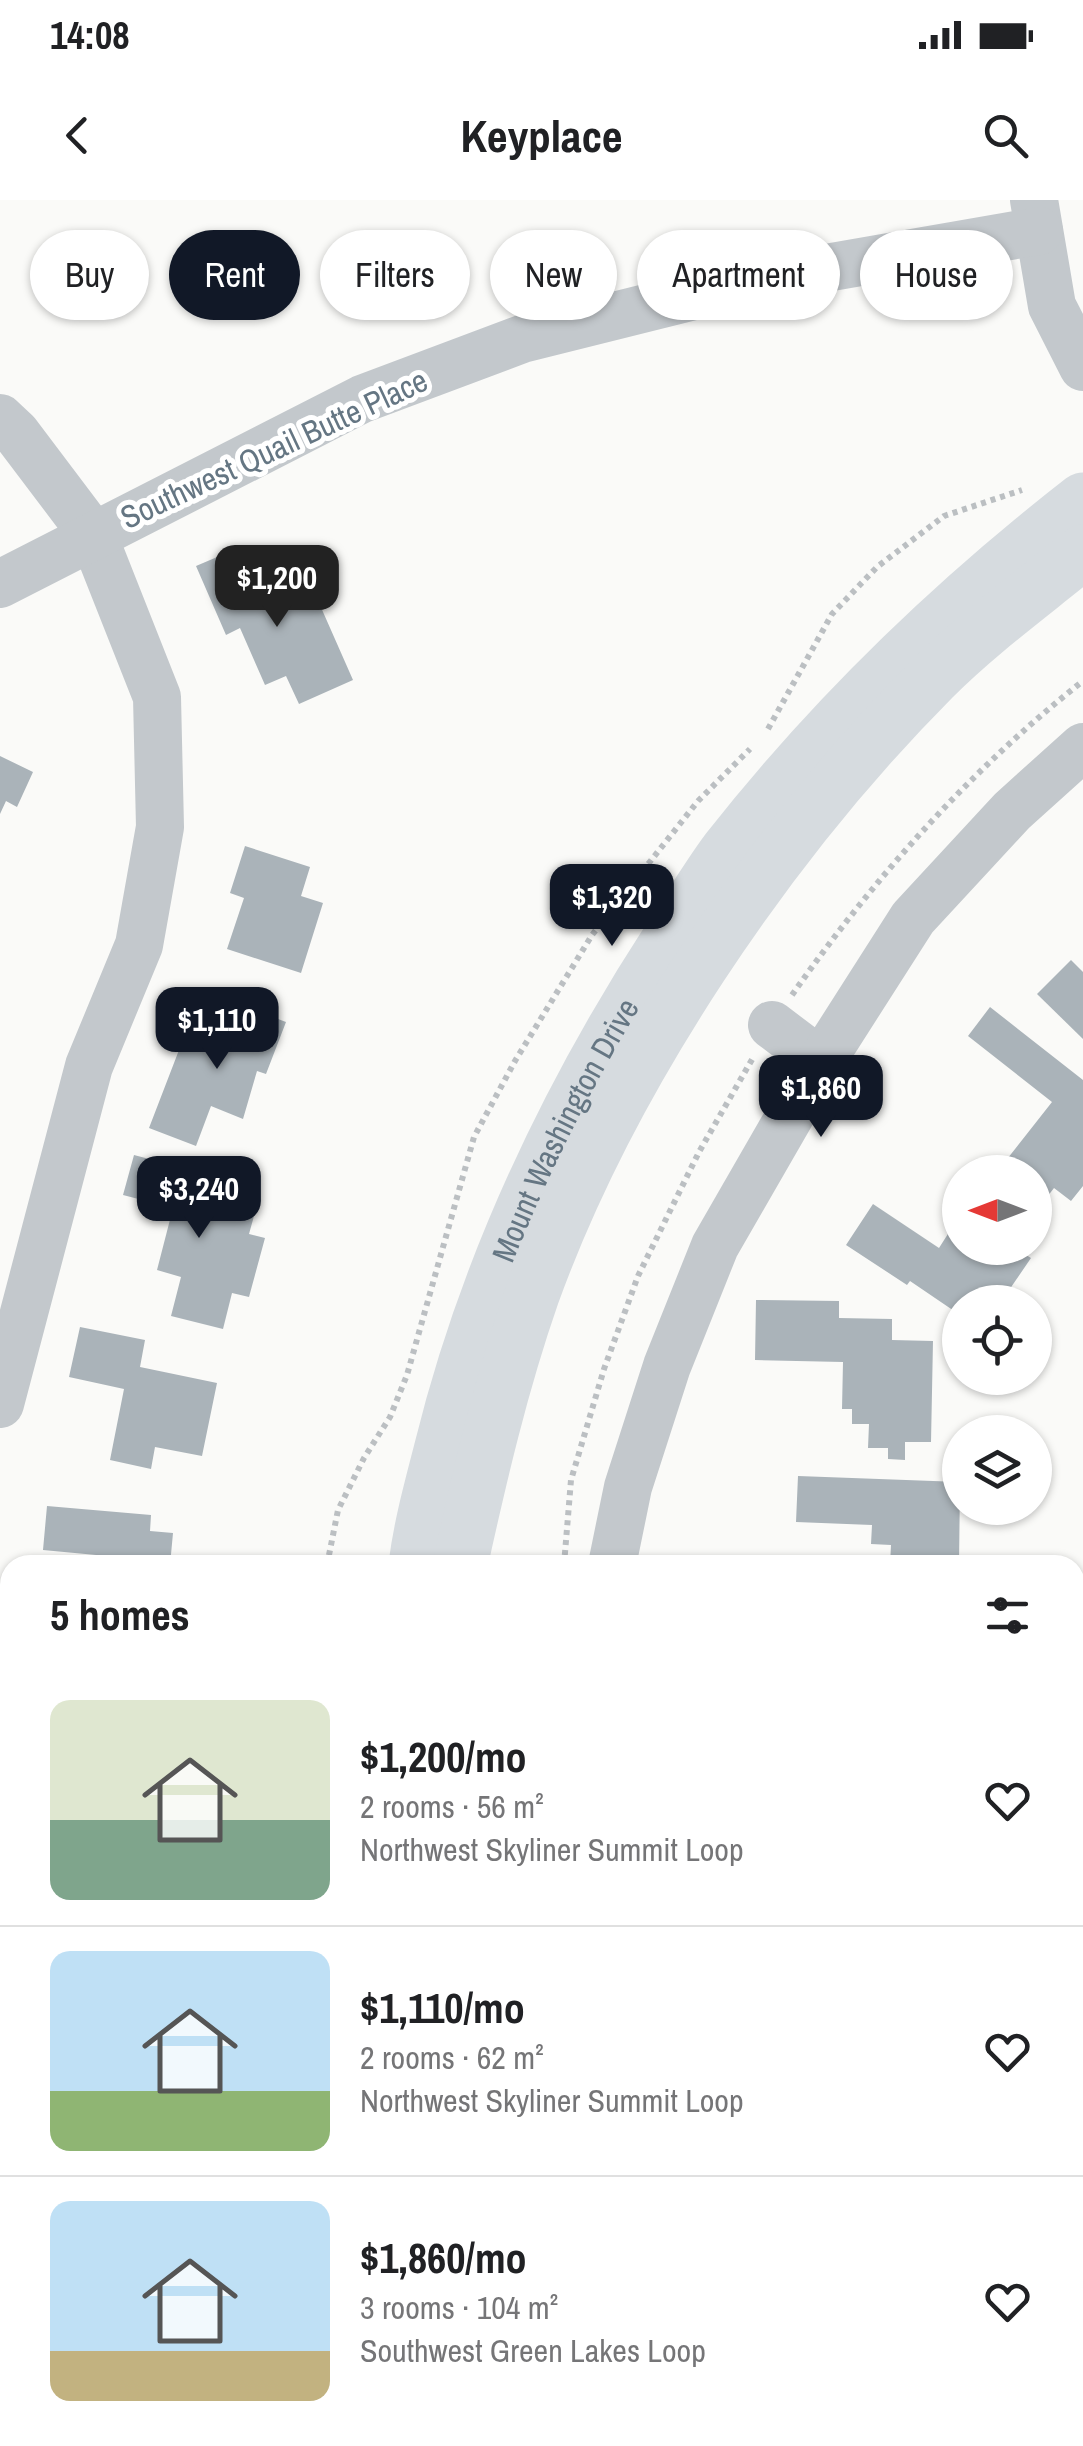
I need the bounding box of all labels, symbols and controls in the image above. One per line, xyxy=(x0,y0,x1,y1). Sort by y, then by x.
text: 14:08 xyxy=(50,10,130,61)
text: Keyplace xyxy=(460,105,623,166)
icon: back xyxy=(50,108,105,163)
icon: search xyxy=(978,108,1033,163)
chip: Buy xyxy=(30,230,149,320)
chip: Rent xyxy=(169,230,300,320)
chip: Filters xyxy=(320,230,470,320)
chip: New xyxy=(490,230,617,320)
chip: Apartment xyxy=(637,230,840,320)
chip: House xyxy=(860,230,1013,320)
street label: Southwest Quail Butte Place xyxy=(113,358,434,539)
pin: $1,200 xyxy=(196,545,358,630)
text: $1,200 xyxy=(237,556,317,599)
pin: $1,320 xyxy=(531,864,693,949)
text: $1,320 xyxy=(572,875,652,918)
pin: $1,110 xyxy=(136,987,298,1072)
street label: Mount Washington Drive xyxy=(481,990,649,1268)
text: $1,110 xyxy=(178,998,256,1041)
pin: $1,860 xyxy=(740,1055,902,1140)
text: $1,860 xyxy=(781,1066,861,1109)
north arrow xyxy=(942,1155,1052,1265)
map controls xyxy=(942,1155,1052,1525)
pin: $3,240 xyxy=(118,1156,280,1241)
text: $3,240 xyxy=(159,1167,239,1210)
button: locate xyxy=(942,1285,1052,1395)
button: layers xyxy=(942,1415,1052,1525)
text: 5 homes xyxy=(50,1587,190,1643)
icon: filters xyxy=(980,1588,1035,1643)
text: $1,200/mo xyxy=(360,1729,527,1785)
icon: home xyxy=(130,1740,250,1860)
icon: heart xyxy=(980,1773,1035,1828)
text: 2 rooms · 56 m² xyxy=(360,1785,544,1828)
text: Northwest Skyliner Summit Loop xyxy=(360,1828,744,1871)
text: $1,110/mo xyxy=(360,1980,525,2036)
icon: home xyxy=(130,1991,250,2111)
icon: heart xyxy=(980,2024,1035,2079)
text: 2 rooms · 62 m² xyxy=(360,2036,544,2079)
text: Northwest Skyliner Summit Loop xyxy=(360,2079,744,2122)
text: $1,860/mo xyxy=(360,2230,527,2286)
icon: home xyxy=(130,2241,250,2361)
icon: heart xyxy=(980,2274,1035,2329)
text: 3 rooms · 104 m² xyxy=(360,2286,558,2329)
text: Southwest Green Lakes Loop xyxy=(360,2329,706,2372)

